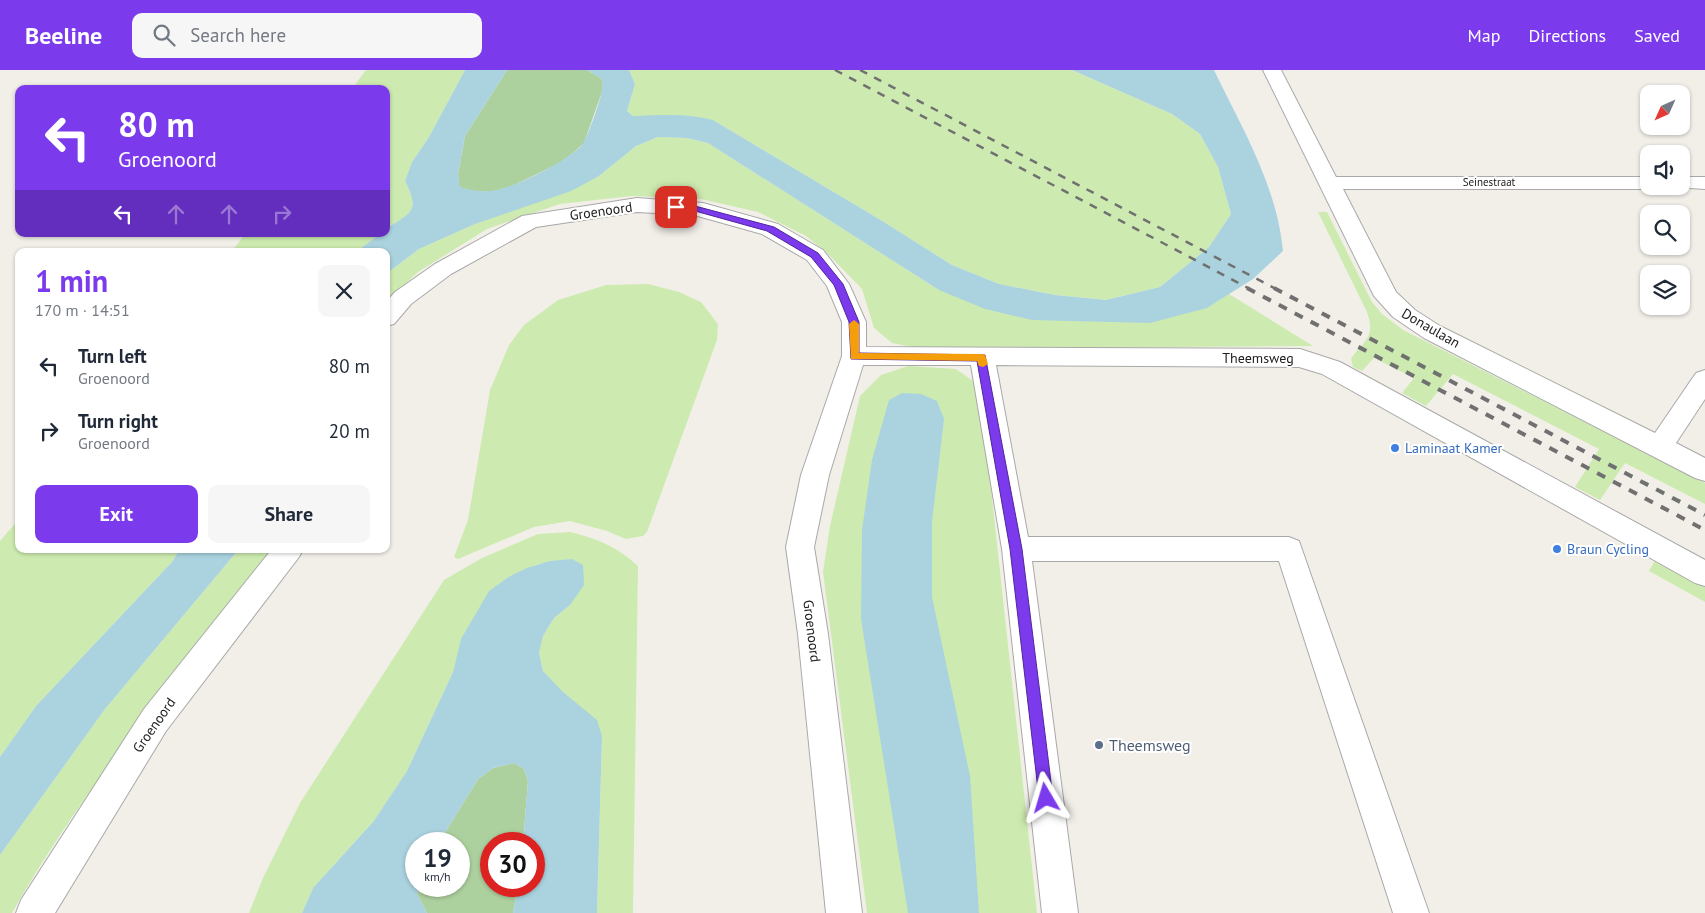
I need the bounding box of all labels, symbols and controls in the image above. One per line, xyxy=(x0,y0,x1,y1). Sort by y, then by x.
search box xyxy=(132,13,482,58)
text: Beeline xyxy=(25,20,102,51)
icon: search xyxy=(150,21,178,49)
text: Search here xyxy=(190,23,286,47)
text: Map xyxy=(1468,24,1500,47)
text: Directions xyxy=(1528,24,1606,47)
text: Saved xyxy=(1634,24,1680,47)
north arrow xyxy=(1640,85,1690,135)
map controls xyxy=(1640,85,1690,315)
text: 80 m xyxy=(118,101,195,147)
icon: left xyxy=(35,105,100,170)
text: Groenoord xyxy=(118,145,217,173)
button: sound xyxy=(1640,145,1690,195)
street label: Seinestraat xyxy=(1463,175,1516,189)
pin xyxy=(655,186,697,228)
icon: arrive xyxy=(662,193,690,221)
street label: Groenoord xyxy=(569,198,633,224)
icon: left xyxy=(109,200,137,228)
icon: ahead xyxy=(162,200,190,228)
icon: ahead xyxy=(215,200,243,228)
icon: right xyxy=(268,200,296,228)
button: search xyxy=(1640,205,1690,255)
text: 1 min xyxy=(35,261,108,300)
button: close xyxy=(318,265,370,317)
button: layers xyxy=(1640,265,1690,315)
text: 170 m · 14:51 xyxy=(35,300,130,320)
street label: Donaulaan xyxy=(1399,304,1463,352)
text: Turn left xyxy=(78,344,147,368)
street label: Theemsweg xyxy=(1222,349,1294,367)
icon: left xyxy=(35,352,63,380)
text: 80 m xyxy=(329,354,370,378)
text: Groenoord xyxy=(78,368,150,388)
text: Turn right xyxy=(78,409,158,433)
icon: right xyxy=(35,417,63,445)
text: 20 m xyxy=(329,419,370,443)
text: Groenoord xyxy=(78,433,150,453)
place label: Laminaat Kamer xyxy=(1405,439,1503,457)
marker: Laminaat Kamer xyxy=(1389,442,1401,454)
button: Exit xyxy=(35,485,198,543)
button: Share xyxy=(208,485,370,543)
place label: Braun Cycling xyxy=(1567,540,1649,558)
marker: Braun Cycling xyxy=(1551,543,1563,555)
street label: Groenoord xyxy=(799,599,825,663)
street label: Groenoord xyxy=(129,694,179,756)
place label: Theemsweg xyxy=(1109,735,1191,755)
marker: Theemsweg xyxy=(1093,739,1105,751)
position arrow xyxy=(1019,771,1071,823)
speed limit sign: 30 xyxy=(480,832,545,897)
text: 19 xyxy=(423,842,452,874)
text: km/h xyxy=(424,869,451,884)

